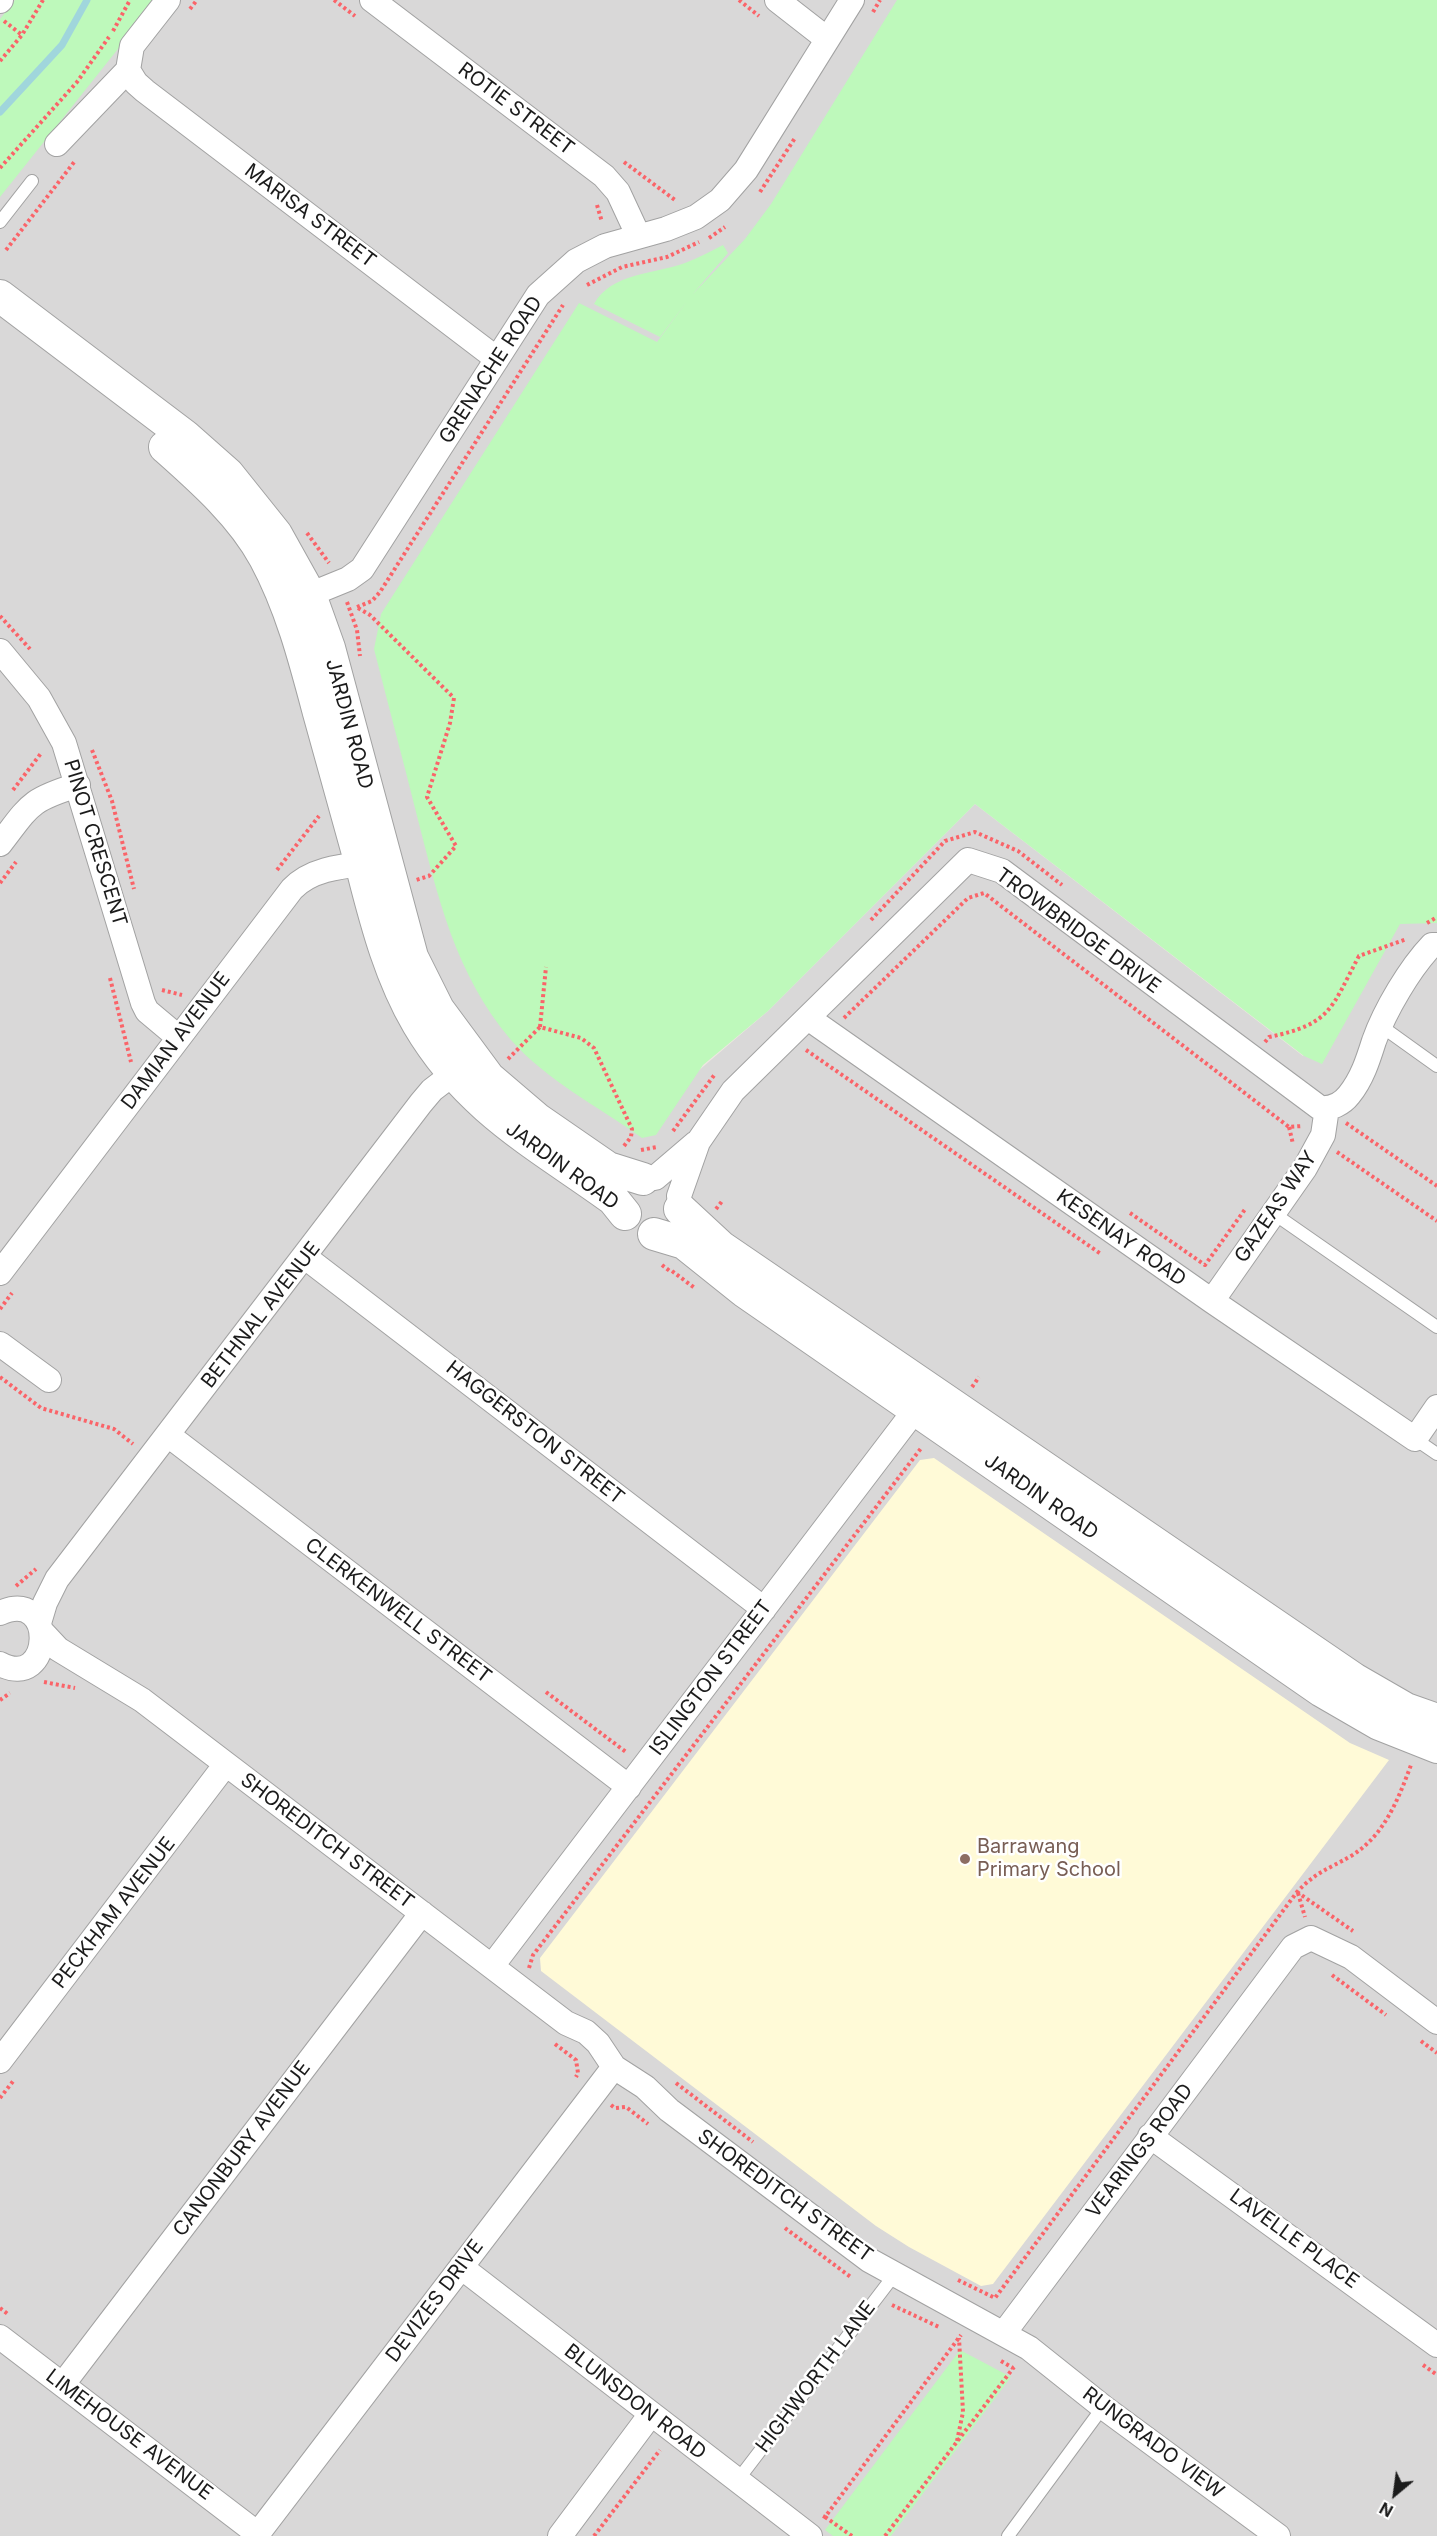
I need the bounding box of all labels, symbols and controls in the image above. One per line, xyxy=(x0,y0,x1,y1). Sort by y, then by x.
street label: ROTIE STREET xyxy=(453,58,579,160)
street label: MARISA STREET xyxy=(240,159,380,273)
street label: GRENACHE ROAD xyxy=(434,292,548,448)
street label: JARDIN ROAD xyxy=(320,656,378,792)
street label: PINOT CRESCENT xyxy=(58,757,132,929)
street label: TROWBRIDGE DRIVE xyxy=(991,863,1165,999)
street label: DAMIAN AVENUE xyxy=(117,968,235,1114)
street label: JARDIN ROAD xyxy=(501,1117,623,1215)
street label: GAZEAS WAY xyxy=(1230,1147,1322,1267)
street label: KESENAY ROAD xyxy=(1052,1184,1190,1292)
street label: BETHNAL AVENUE xyxy=(196,1237,326,1393)
street label: HAGGERSTON STREET xyxy=(441,1356,629,1510)
street label: JARDIN ROAD xyxy=(979,1449,1103,1545)
street label: CLERKENWELL STREET xyxy=(300,1533,496,1689)
street label: ISLINGTON STREET xyxy=(645,1596,777,1760)
street label: SHOREDITCH STREET xyxy=(236,1768,418,1914)
street label: PECKHAM AVENUE xyxy=(47,1833,181,1993)
place label: Barrawang Primary School xyxy=(977,1835,1121,1882)
marker: Barrawang Primary School xyxy=(958,1852,972,1866)
street label: CANONBURY AVENUE xyxy=(168,2057,316,2241)
street label: VEARINGS ROAD xyxy=(1082,2079,1198,2223)
street label: SHOREDITCH STREET xyxy=(693,2124,877,2268)
street label: LAVELLE PLACE xyxy=(1225,2184,1363,2294)
street label: DEVIZES DRIVE xyxy=(381,2235,489,2367)
street label: HIGHWORTH LANE xyxy=(751,2297,881,2457)
street label: BLUNSDON ROAD xyxy=(559,2339,711,2465)
street label: LIMEHOUSE AVENUE xyxy=(41,2364,217,2506)
street label: RUNGRADO VIEW xyxy=(1078,2382,1228,2504)
north arrow xyxy=(1365,2464,1425,2524)
text: N xyxy=(1376,2498,1396,2521)

